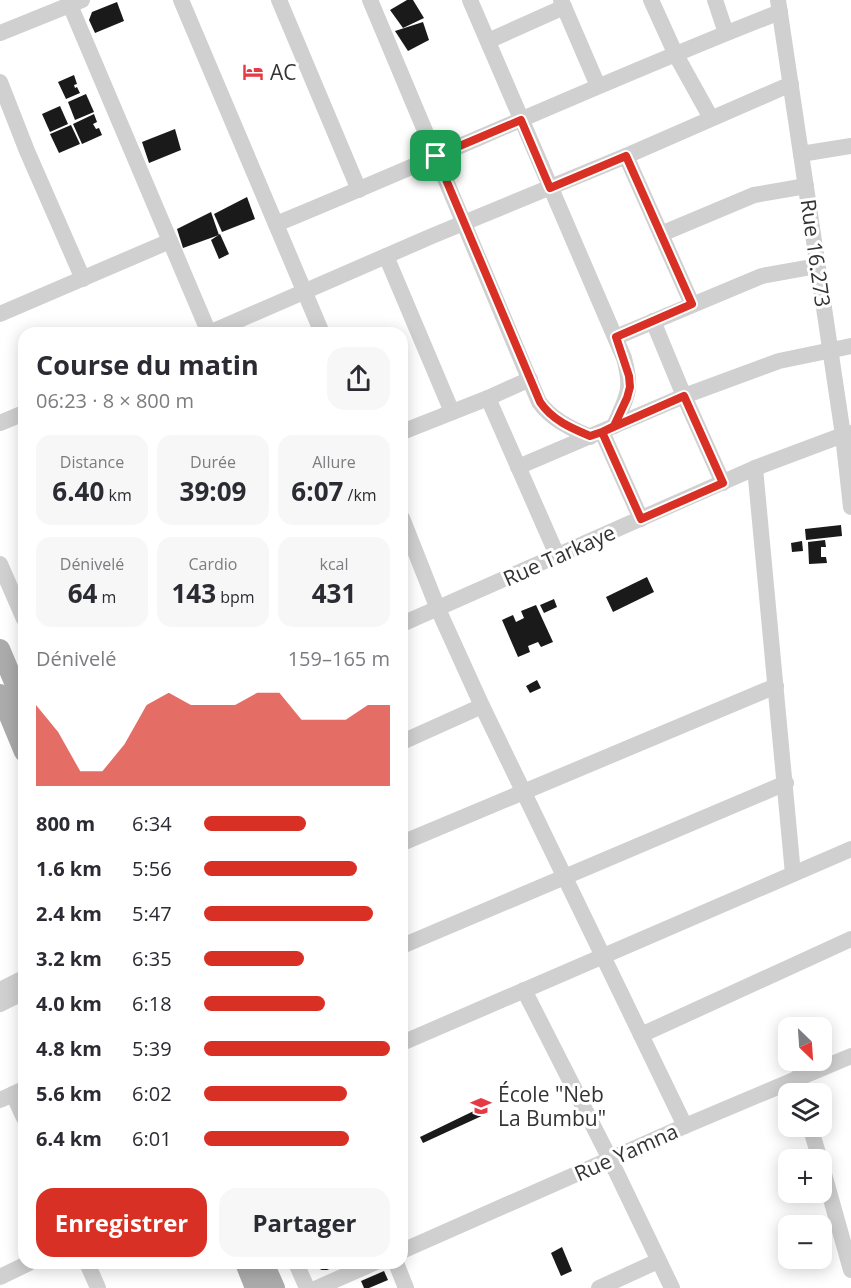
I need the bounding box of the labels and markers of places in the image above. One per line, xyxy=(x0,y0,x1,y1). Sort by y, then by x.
place label: AC xyxy=(270,58,297,86)
hotel icon: AC xyxy=(241,60,265,84)
pin xyxy=(410,130,461,181)
place label: École "Neb La Bumbu" xyxy=(498,1080,606,1132)
school or university icon: École "Neb La Bumbu" xyxy=(469,1094,493,1118)

